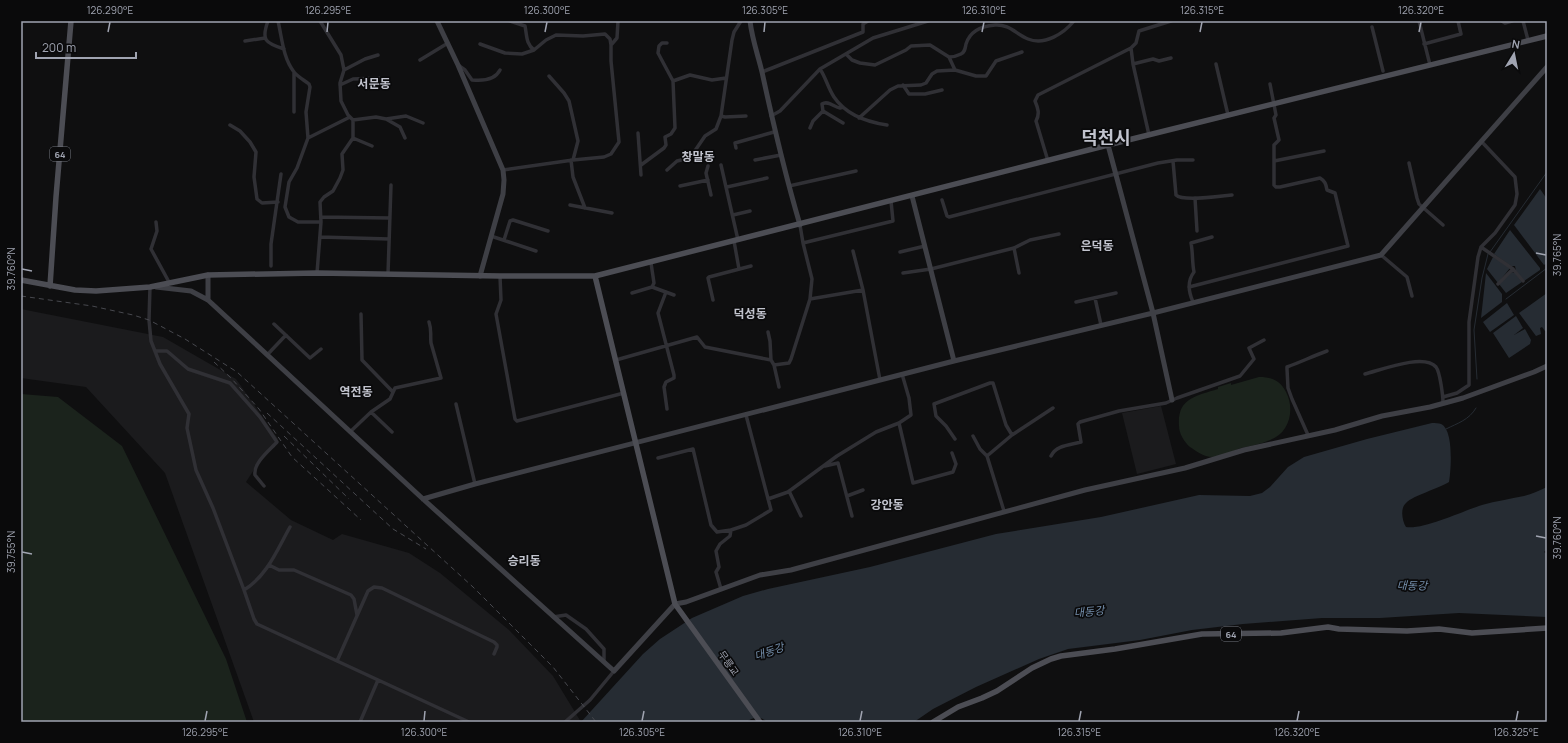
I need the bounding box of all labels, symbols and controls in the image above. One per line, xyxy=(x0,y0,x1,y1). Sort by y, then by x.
text: 126.290°E xyxy=(87,3,134,17)
text: 126.295°E xyxy=(305,3,351,17)
text: 126.300°E xyxy=(524,3,570,17)
text: 126.305°E xyxy=(742,3,788,17)
text: 126.310°E xyxy=(962,3,1006,17)
text: 126.315°E xyxy=(1180,3,1224,17)
text: 126.320°E xyxy=(1398,3,1444,17)
scale bar xyxy=(36,34,136,60)
north arrow xyxy=(1494,34,1534,74)
text: N xyxy=(1511,36,1521,52)
text: 200 m xyxy=(42,39,76,56)
district label: 서문동 xyxy=(357,75,391,92)
district label: 덕천시 xyxy=(1081,125,1131,149)
road number: 64 xyxy=(50,147,70,161)
district label: 창말동 xyxy=(681,148,715,165)
text: 39.765°N xyxy=(1550,234,1564,276)
district label: 은덕동 xyxy=(1080,237,1114,254)
text: 39.760°N xyxy=(4,247,18,290)
district label: 덕성동 xyxy=(733,305,767,322)
district label: 역전동 xyxy=(339,383,373,400)
district label: 강안동 xyxy=(870,496,904,513)
text: 39.760°N xyxy=(1550,516,1564,559)
text: 39.755°N xyxy=(4,531,18,573)
district label: 승리동 xyxy=(507,552,541,569)
water label: 대동강 xyxy=(1397,577,1429,593)
water label: 대동강 xyxy=(1073,602,1107,620)
road number: 64 xyxy=(1221,627,1241,641)
water label: 대동강 xyxy=(752,638,788,663)
street label: 무릉교 xyxy=(715,648,743,678)
text: 126.295°E xyxy=(182,725,228,739)
text: 126.300°E xyxy=(401,725,447,739)
text: 126.305°E xyxy=(619,725,665,739)
text: 126.310°E xyxy=(838,725,882,739)
text: 126.315°E xyxy=(1057,725,1101,739)
text: 126.320°E xyxy=(1274,725,1320,739)
text: 126.325°E xyxy=(1493,725,1539,739)

